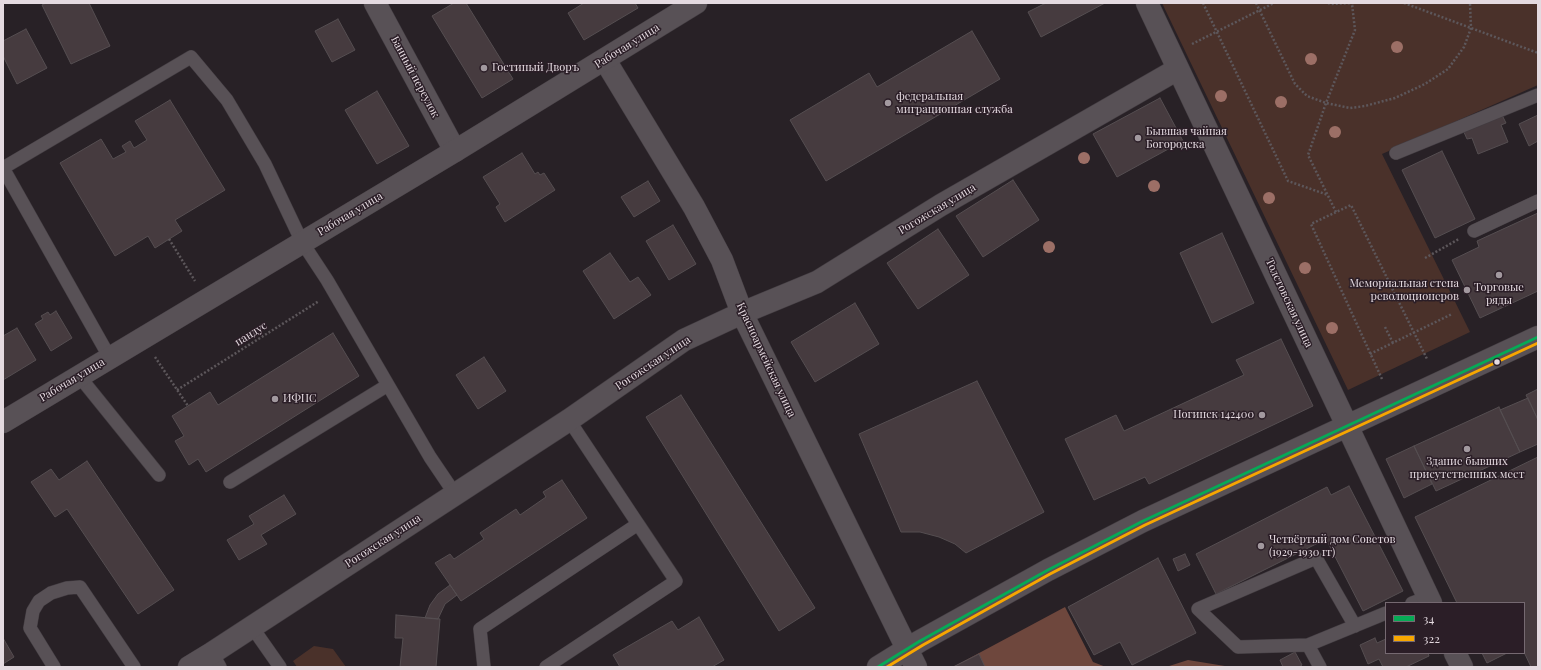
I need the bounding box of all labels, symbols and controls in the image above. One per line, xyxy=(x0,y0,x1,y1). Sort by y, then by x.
street label: Рабочая улица xyxy=(592,21,662,71)
street label: Банный переулок xyxy=(388,34,442,120)
place label: Гостиный Дворъ xyxy=(492,61,579,75)
marker: Гостиный Дворъ xyxy=(479,63,489,73)
place label: федеральная миграционная служба xyxy=(896,90,1013,116)
marker: федеральная миграционная служба xyxy=(883,98,893,108)
place label: Бывшая чайная Богородска xyxy=(1146,125,1227,151)
marker: Бывшая чайная Богородска xyxy=(1133,133,1143,143)
street label: Рогожская улица xyxy=(896,181,978,237)
street label: Рабочая улица xyxy=(315,189,385,239)
street label: Толстовская улица xyxy=(1263,256,1315,350)
marker: Торговые ряды xyxy=(1494,270,1504,280)
place label: Мемориальная стена революционеров xyxy=(1349,277,1459,303)
place label: Торговые ряды xyxy=(1474,281,1524,307)
marker: Мемориальная стена революционеров xyxy=(1462,285,1472,295)
street label: Красноармейская улица xyxy=(734,301,798,419)
street label: пандус xyxy=(232,319,270,349)
street label: Рогожская улица xyxy=(613,333,693,393)
street label: Рабочая улица xyxy=(37,355,107,405)
unlabelled marker xyxy=(1492,357,1502,367)
place label: ИФНС xyxy=(283,392,317,406)
marker: ИФНС xyxy=(270,394,280,404)
place label: Ногинск 142400 xyxy=(1173,408,1254,422)
marker: Ногинск 142400 xyxy=(1257,410,1267,420)
marker: Здание бывших присутственных мест xyxy=(1462,444,1472,454)
place label: Здание бывших присутственных мест xyxy=(1409,455,1525,481)
street label: Рогожская улица xyxy=(343,512,423,570)
place label: Четвёртый дом Советов (1929-1930 гг) xyxy=(1269,533,1396,559)
marker: Четвёртый дом Советов (1929-1930 гг) xyxy=(1256,541,1266,551)
legend xyxy=(1385,602,1525,654)
text: 34 xyxy=(1423,610,1434,626)
text: 322 xyxy=(1423,630,1440,646)

